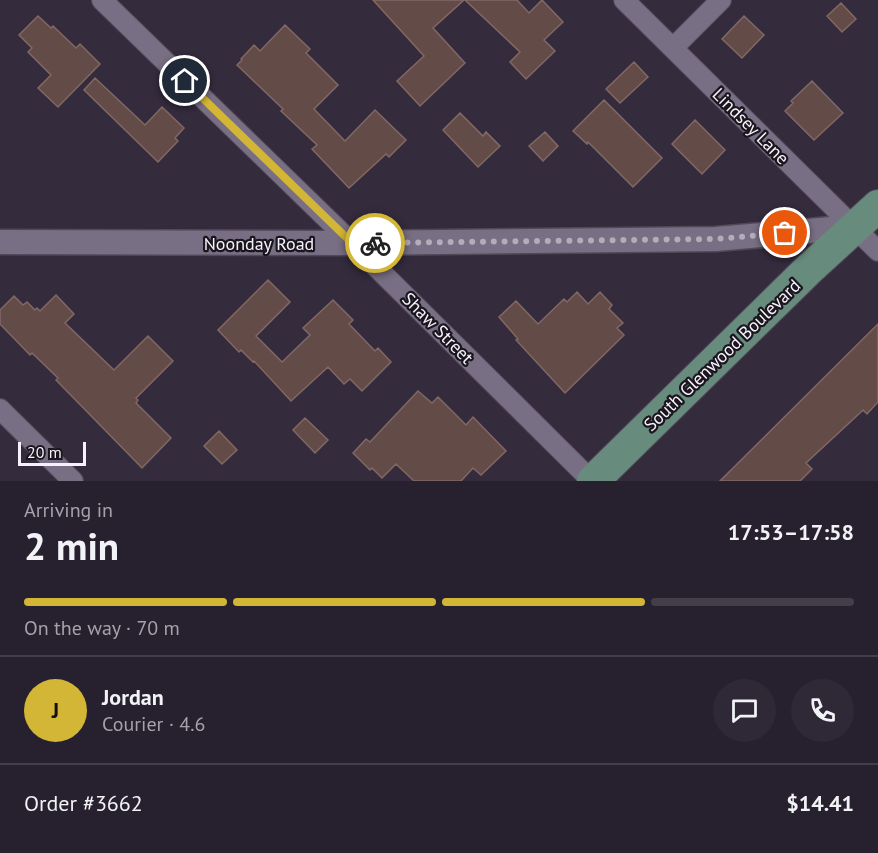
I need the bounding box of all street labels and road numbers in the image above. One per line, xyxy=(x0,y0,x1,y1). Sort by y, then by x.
street label: Lindsey Lane xyxy=(708,83,794,169)
street label: Noonday Road xyxy=(204,232,314,255)
street label: South Glenwood Boulevard xyxy=(639,274,805,436)
street label: Shaw Street xyxy=(397,287,479,369)

